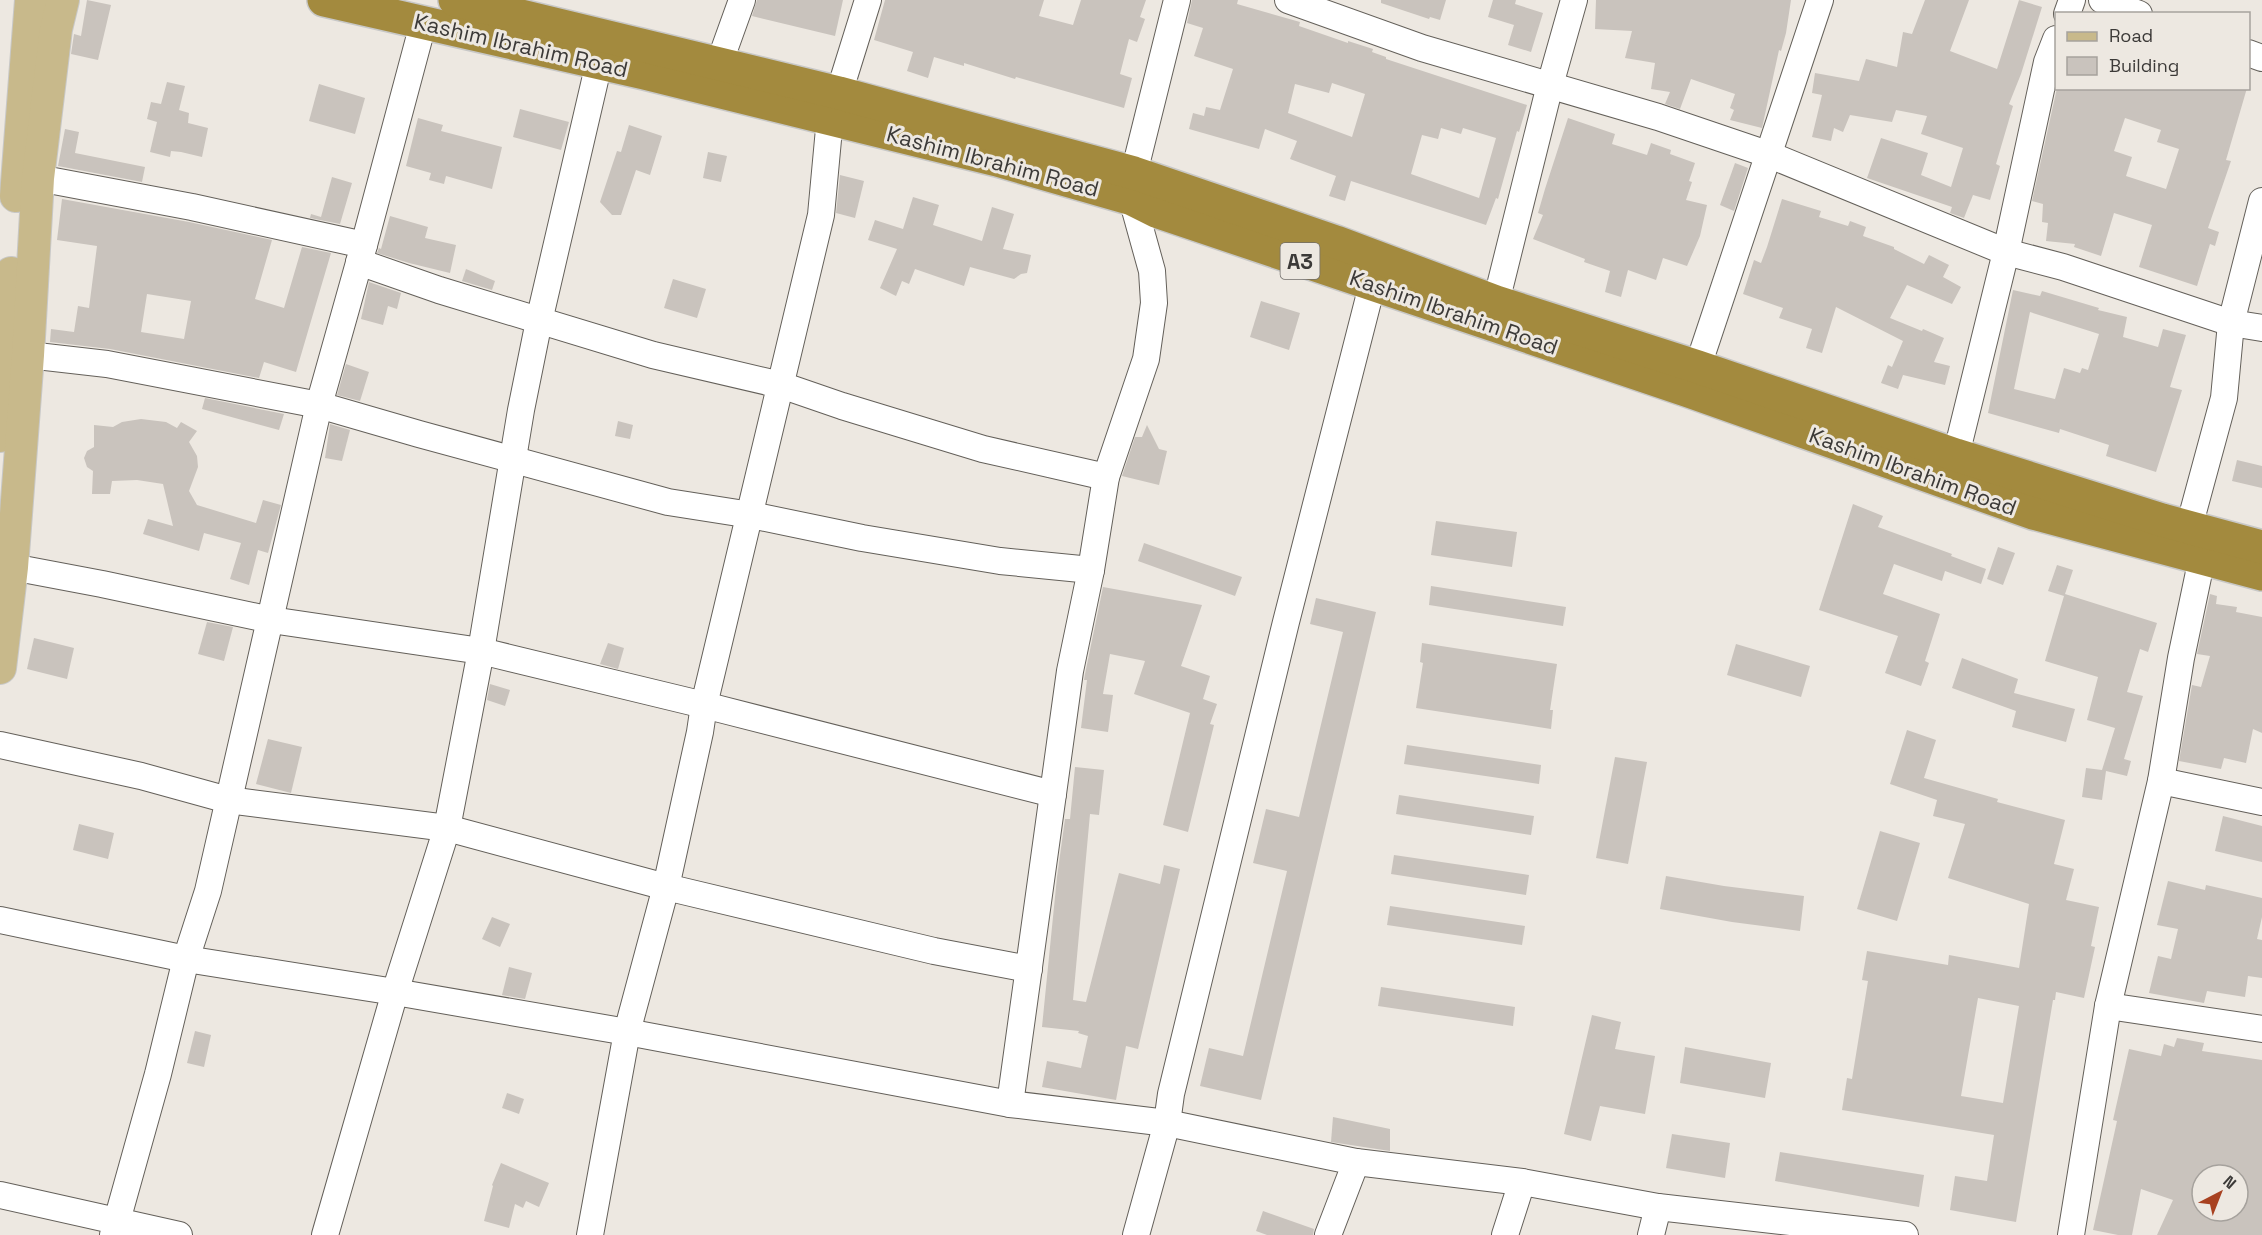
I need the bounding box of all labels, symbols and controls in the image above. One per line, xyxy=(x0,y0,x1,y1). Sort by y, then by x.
street label: Kashim Ibrahim Road xyxy=(411,7,631,83)
legend xyxy=(2055,12,2250,90)
text: Road xyxy=(2109,24,2153,47)
text: Building xyxy=(2109,54,2179,77)
street label: Kashim Ibrahim Road xyxy=(884,119,1102,203)
road number: A3 xyxy=(1280,243,1320,279)
street label: Kashim Ibrahim Road xyxy=(1346,263,1562,361)
street label: Kashim Ibrahim Road xyxy=(1806,420,2020,522)
north arrow xyxy=(2190,1163,2250,1223)
text: N xyxy=(2219,1171,2241,1194)

